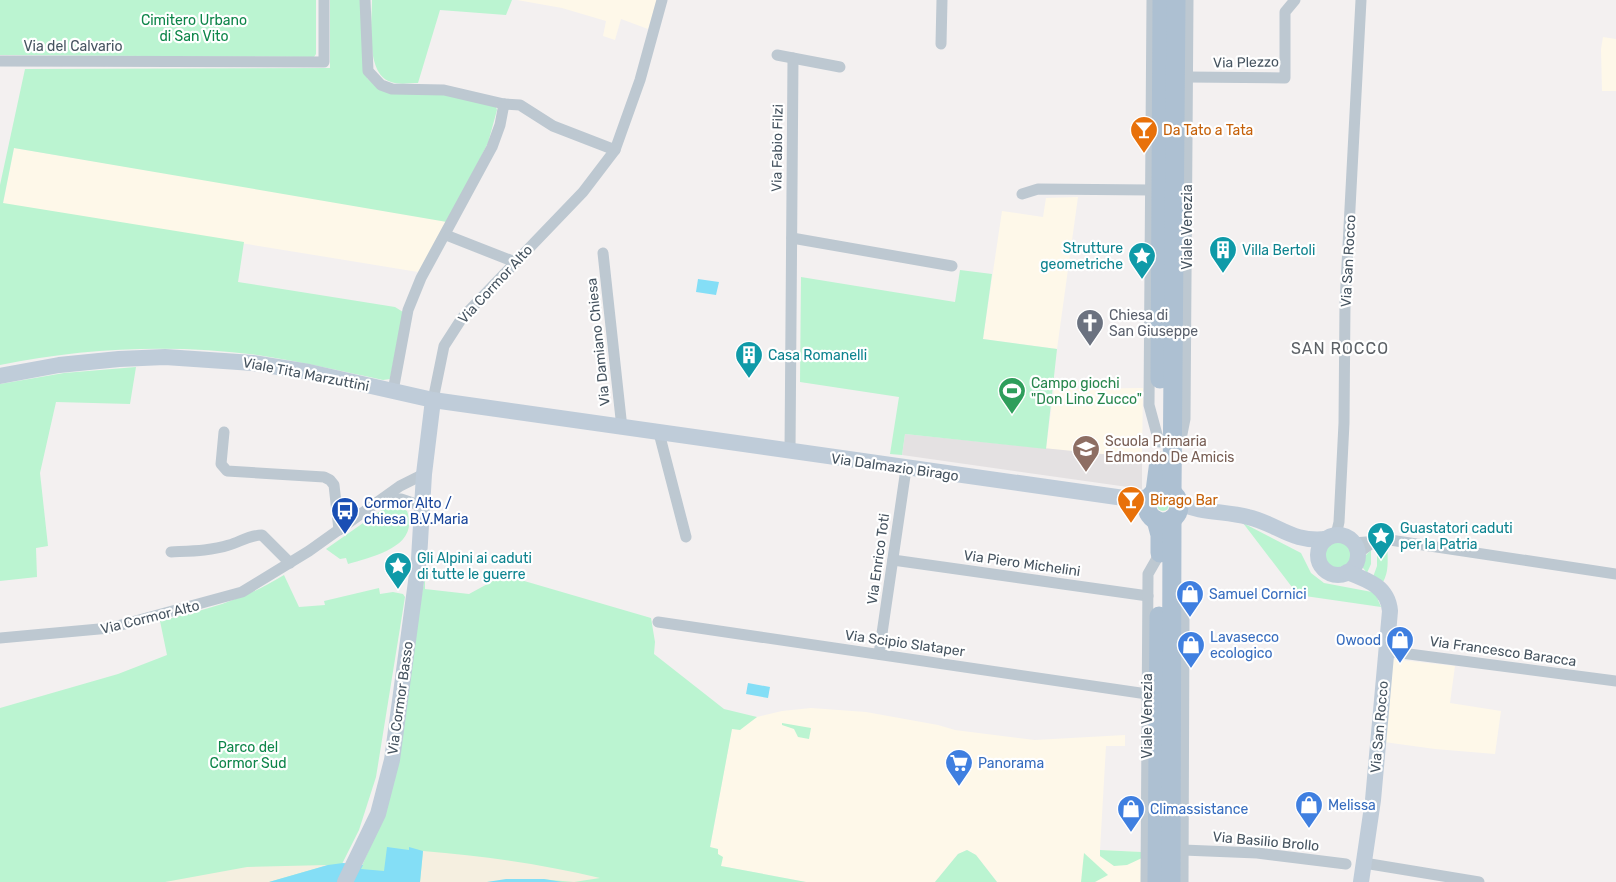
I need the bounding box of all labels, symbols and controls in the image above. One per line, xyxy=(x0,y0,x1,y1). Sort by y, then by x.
park label: Cimitero Urbano di San Vito xyxy=(141,12,247,45)
street label: Via del Calvario xyxy=(23,38,123,55)
street label: Via Plezzo xyxy=(1213,53,1279,72)
street label: Via Fabio Filzi xyxy=(768,104,787,192)
bar icon: Da Tato a Tata xyxy=(1129,115,1159,154)
place label: Da Tato a Tata xyxy=(1163,122,1253,139)
street label: Viale Venezia xyxy=(1179,184,1196,270)
street label: Via San Rocco xyxy=(1338,214,1359,308)
building icon: Villa Bertoli xyxy=(1208,235,1238,274)
place label: Strutture geometriche xyxy=(1040,240,1123,273)
place icon: Strutture geometriche xyxy=(1127,241,1157,280)
street label: Via Cormor Alto xyxy=(455,242,536,327)
place label: Villa Bertoli xyxy=(1242,242,1315,259)
street label: Via Damiano Chiesa xyxy=(583,277,614,407)
place label: Chiesa di San Giuseppe xyxy=(1109,307,1198,340)
church icon: Chiesa di San Giuseppe xyxy=(1075,308,1105,347)
district label: SAN ROCCO xyxy=(1291,339,1389,358)
building icon: Casa Romanelli xyxy=(734,340,764,379)
place label: Casa Romanelli xyxy=(768,347,867,364)
street label: Viale Tita Marzuttini xyxy=(241,354,371,395)
place label: Campo giochi "Don Lino Zucco" xyxy=(1031,375,1142,408)
sports icon: Campo giochi "Don Lino Zucco" xyxy=(997,376,1027,415)
place label: Scuola Primaria Edmondo De Amicis xyxy=(1105,433,1235,466)
school or university icon: Scuola Primaria Edmondo De Amicis xyxy=(1071,434,1101,473)
street label: Via Dalmazio Birago xyxy=(830,450,960,485)
bar icon: Birago Bar xyxy=(1116,485,1146,524)
place label: Birago Bar xyxy=(1150,492,1219,509)
place label: Cormor Alto / chiesa B.V.Maria xyxy=(364,495,468,528)
bus stop icon: Cormor Alto / chiesa B.V.Maria xyxy=(330,496,360,535)
street label: Via Enrico Toti xyxy=(864,512,893,606)
place label: Guastatori caduti per la Patria xyxy=(1400,520,1513,553)
place icon: Guastatori caduti per la Patria xyxy=(1366,521,1396,560)
street label: Via Piero Michelini xyxy=(962,547,1081,580)
place label: Gli Alpini ai caduti di tutte le guerre xyxy=(417,550,532,583)
place icon: Gli Alpini ai caduti di tutte le guerre xyxy=(383,551,413,590)
shop icon: Samuel Cornici xyxy=(1175,579,1205,618)
place label: Samuel Cornici xyxy=(1209,586,1307,603)
street label: Via Cormor Alto xyxy=(99,597,201,638)
shop icon: Owood xyxy=(1385,625,1415,664)
street label: Via Scipio Slataper xyxy=(844,627,967,660)
place label: Lavasecco ecologico xyxy=(1210,629,1279,662)
shop icon: Lavasecco ecologico xyxy=(1176,630,1206,669)
place label: Owood xyxy=(1336,632,1381,649)
street label: Via Francesco Baracca xyxy=(1428,633,1577,670)
street label: Via Cormor Basso xyxy=(384,640,417,756)
street label: Viale Venezia xyxy=(1139,673,1156,759)
street label: Via San Rocco xyxy=(1367,680,1392,774)
park label: Parco del Cormor Sud xyxy=(209,739,287,772)
supermarket icon: Panorama xyxy=(944,748,974,787)
place label: Panorama xyxy=(978,755,1044,772)
shop icon: Melissa xyxy=(1294,790,1324,829)
shop icon: Climassistance xyxy=(1116,794,1146,833)
place label: Melissa xyxy=(1328,797,1376,814)
place label: Climassistance xyxy=(1150,801,1248,818)
street label: Via Basilio Brollo xyxy=(1212,828,1320,855)

